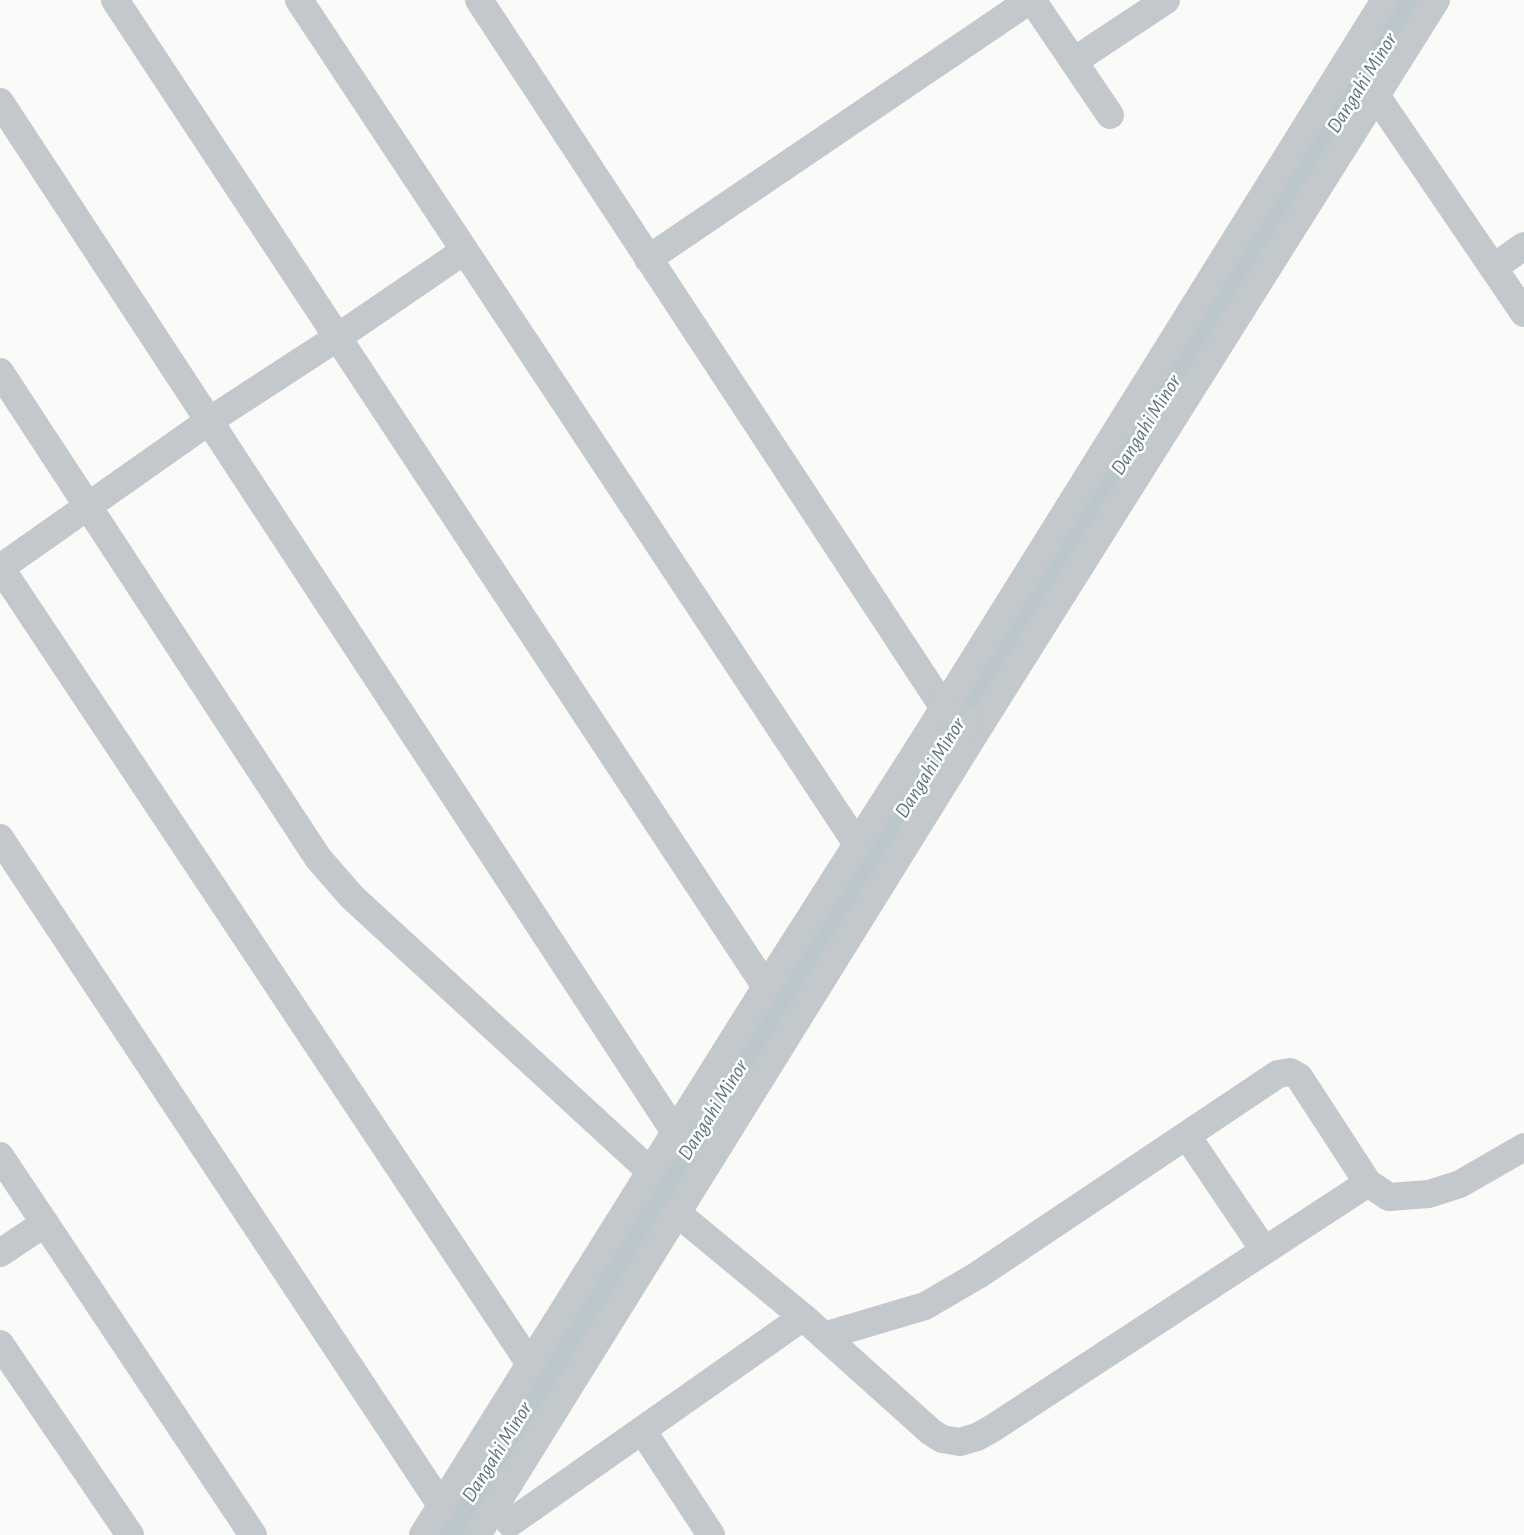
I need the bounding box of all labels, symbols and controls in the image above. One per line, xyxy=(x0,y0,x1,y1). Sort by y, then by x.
water label: Dangahi Minor xyxy=(1321,28,1403,138)
water label: Dangahi Minor xyxy=(1105,370,1187,480)
water label: Dangahi Minor xyxy=(889,713,971,823)
water label: Dangahi Minor xyxy=(672,1055,754,1165)
water label: Dangahi Minor xyxy=(456,1397,538,1507)

